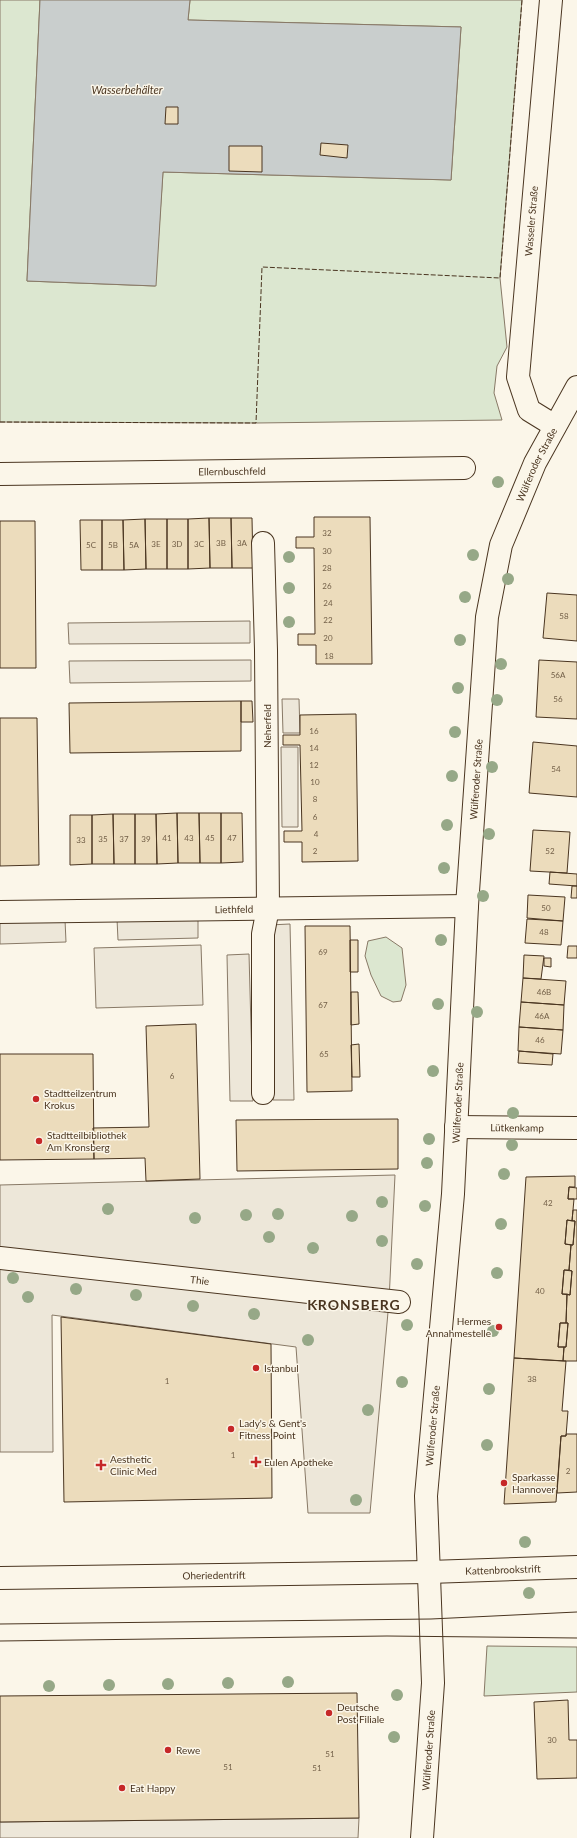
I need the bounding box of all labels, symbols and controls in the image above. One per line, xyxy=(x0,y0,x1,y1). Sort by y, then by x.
water label: Wasserbehälter xyxy=(91,83,163,96)
street label: Wasseler Straße xyxy=(522,185,540,257)
street label: Wülferoder Straße xyxy=(514,425,559,504)
street label: Ellernbuschfeld xyxy=(198,465,266,477)
house number: 32 xyxy=(322,528,332,538)
house number: 3B xyxy=(216,538,226,548)
house number: 3A xyxy=(237,538,248,548)
house number: 3E xyxy=(151,539,161,549)
house number: 3D xyxy=(172,539,182,549)
house number: 3C xyxy=(194,539,205,549)
house number: 5C xyxy=(86,540,97,550)
house number: 5B xyxy=(108,540,118,550)
house number: 5A xyxy=(129,540,140,550)
house number: 30 xyxy=(322,546,332,556)
house number: 28 xyxy=(322,563,332,573)
house number: 26 xyxy=(322,581,332,591)
house number: 24 xyxy=(323,598,333,608)
house number: 58 xyxy=(559,611,569,621)
house number: 22 xyxy=(323,615,333,625)
house number: 20 xyxy=(323,633,333,643)
house number: 18 xyxy=(324,651,334,661)
house number: 56A xyxy=(551,670,566,680)
house number: 56 xyxy=(553,694,563,704)
street label: Neherfeld xyxy=(261,704,273,748)
house number: 16 xyxy=(309,726,319,736)
street label: Wülferoder Straße xyxy=(467,739,485,820)
house number: 14 xyxy=(309,743,319,753)
house number: 12 xyxy=(309,760,319,770)
house number: 54 xyxy=(551,764,561,774)
house number: 10 xyxy=(310,777,320,787)
house number: 8 xyxy=(313,794,318,804)
house number: 6 xyxy=(313,812,318,822)
house number: 4 xyxy=(314,829,319,839)
house number: 41 xyxy=(162,833,172,843)
house number: 43 xyxy=(184,833,194,843)
house number: 45 xyxy=(205,833,215,843)
house number: 47 xyxy=(227,833,237,843)
house number: 35 xyxy=(98,834,108,844)
house number: 37 xyxy=(119,834,129,844)
house number: 39 xyxy=(141,834,151,844)
house number: 33 xyxy=(76,835,86,845)
house number: 2 xyxy=(313,846,318,856)
house number: 52 xyxy=(545,846,555,856)
street label: Liethfeld xyxy=(215,903,253,915)
house number: 50 xyxy=(541,903,551,913)
house number: 48 xyxy=(539,927,549,937)
house number: 69 xyxy=(318,947,328,957)
house number: 46B xyxy=(537,987,551,997)
house number: 67 xyxy=(318,1000,328,1010)
house number: 46A xyxy=(535,1011,550,1021)
house number: 46 xyxy=(535,1035,545,1045)
house number: 65 xyxy=(319,1049,329,1059)
street label: Wülferoder Straße xyxy=(449,1062,465,1144)
house number: 6 xyxy=(170,1071,175,1081)
place label: Stadtteilzentrum Krokus xyxy=(44,1087,116,1111)
marker: Stadtteilzentrum Krokus xyxy=(31,1094,41,1104)
street label: Lütkenkamp xyxy=(490,1121,544,1134)
place label: Stadtteilbibliothek Am Kronsberg xyxy=(47,1129,128,1153)
marker: Stadtteilbibliothek Am Kronsberg xyxy=(34,1136,44,1146)
house number: 42 xyxy=(543,1198,553,1208)
street label: Thie xyxy=(190,1273,210,1287)
house number: 40 xyxy=(535,1286,545,1296)
district label: KRONSBERG xyxy=(307,1296,401,1313)
place label: Hermes Annahmestelle xyxy=(426,1315,491,1339)
marker: Hermes Annahmestelle xyxy=(494,1322,504,1332)
place label: Istanbul xyxy=(264,1362,299,1374)
marker: Istanbul xyxy=(251,1363,261,1373)
house number: 38 xyxy=(527,1374,537,1384)
house number: 1 xyxy=(165,1376,170,1386)
street label: Wülferoder Straße xyxy=(423,1385,442,1467)
place label: Lady's & Gent's Fitness Point xyxy=(239,1417,306,1441)
marker: Lady's & Gent's Fitness Point xyxy=(226,1424,236,1434)
house number: 1 xyxy=(231,1450,236,1460)
place label: Aesthetic Clinic Med xyxy=(110,1453,157,1477)
place label: Eulen Apotheke xyxy=(264,1456,333,1468)
marker: Eulen Apotheke xyxy=(251,1457,261,1467)
marker: Aesthetic Clinic Med xyxy=(95,1459,107,1471)
house number: 2 xyxy=(566,1466,571,1476)
place label: Sparkasse Hannover xyxy=(512,1471,556,1495)
marker: Sparkasse Hannover xyxy=(499,1478,509,1488)
street label: Kattenbrookstrift xyxy=(465,1562,541,1577)
street label: Oheriedentrift xyxy=(182,1569,246,1581)
place label: Deutsche Post Filiale xyxy=(337,1701,384,1725)
marker: Deutsche Post Filiale xyxy=(324,1708,334,1718)
street label: Wülferoder Straße xyxy=(419,1709,437,1791)
house number: 30 xyxy=(547,1735,557,1745)
place label: Rewe xyxy=(176,1744,200,1756)
marker: Rewe xyxy=(163,1745,173,1755)
house number: 51 xyxy=(325,1749,335,1759)
house number: 51 xyxy=(223,1762,233,1772)
house number: 51 xyxy=(312,1763,322,1773)
place label: Eat Happy xyxy=(130,1782,176,1794)
marker: Eat Happy xyxy=(117,1783,127,1793)

